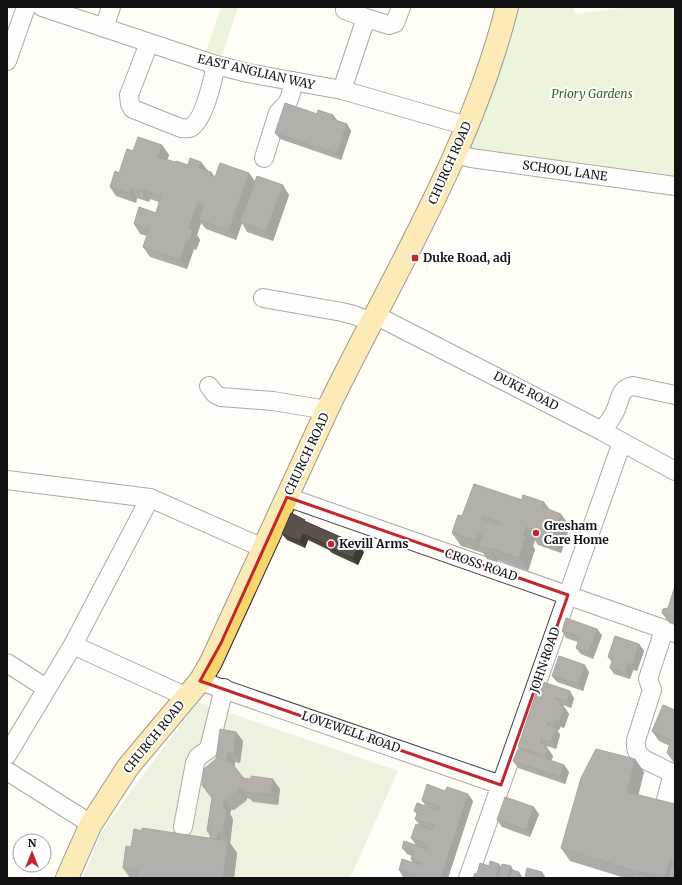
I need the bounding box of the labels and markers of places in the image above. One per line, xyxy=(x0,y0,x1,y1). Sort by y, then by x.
place label: Duke Road, adj xyxy=(423,250,511,265)
marker: Duke Road, adj xyxy=(410,253,420,263)
place label: Gresham Care Home xyxy=(544,518,609,547)
marker: Gresham Care Home xyxy=(531,528,541,538)
place label: Kevill Arms xyxy=(339,536,408,551)
marker: Kevill Arms xyxy=(326,539,336,549)

